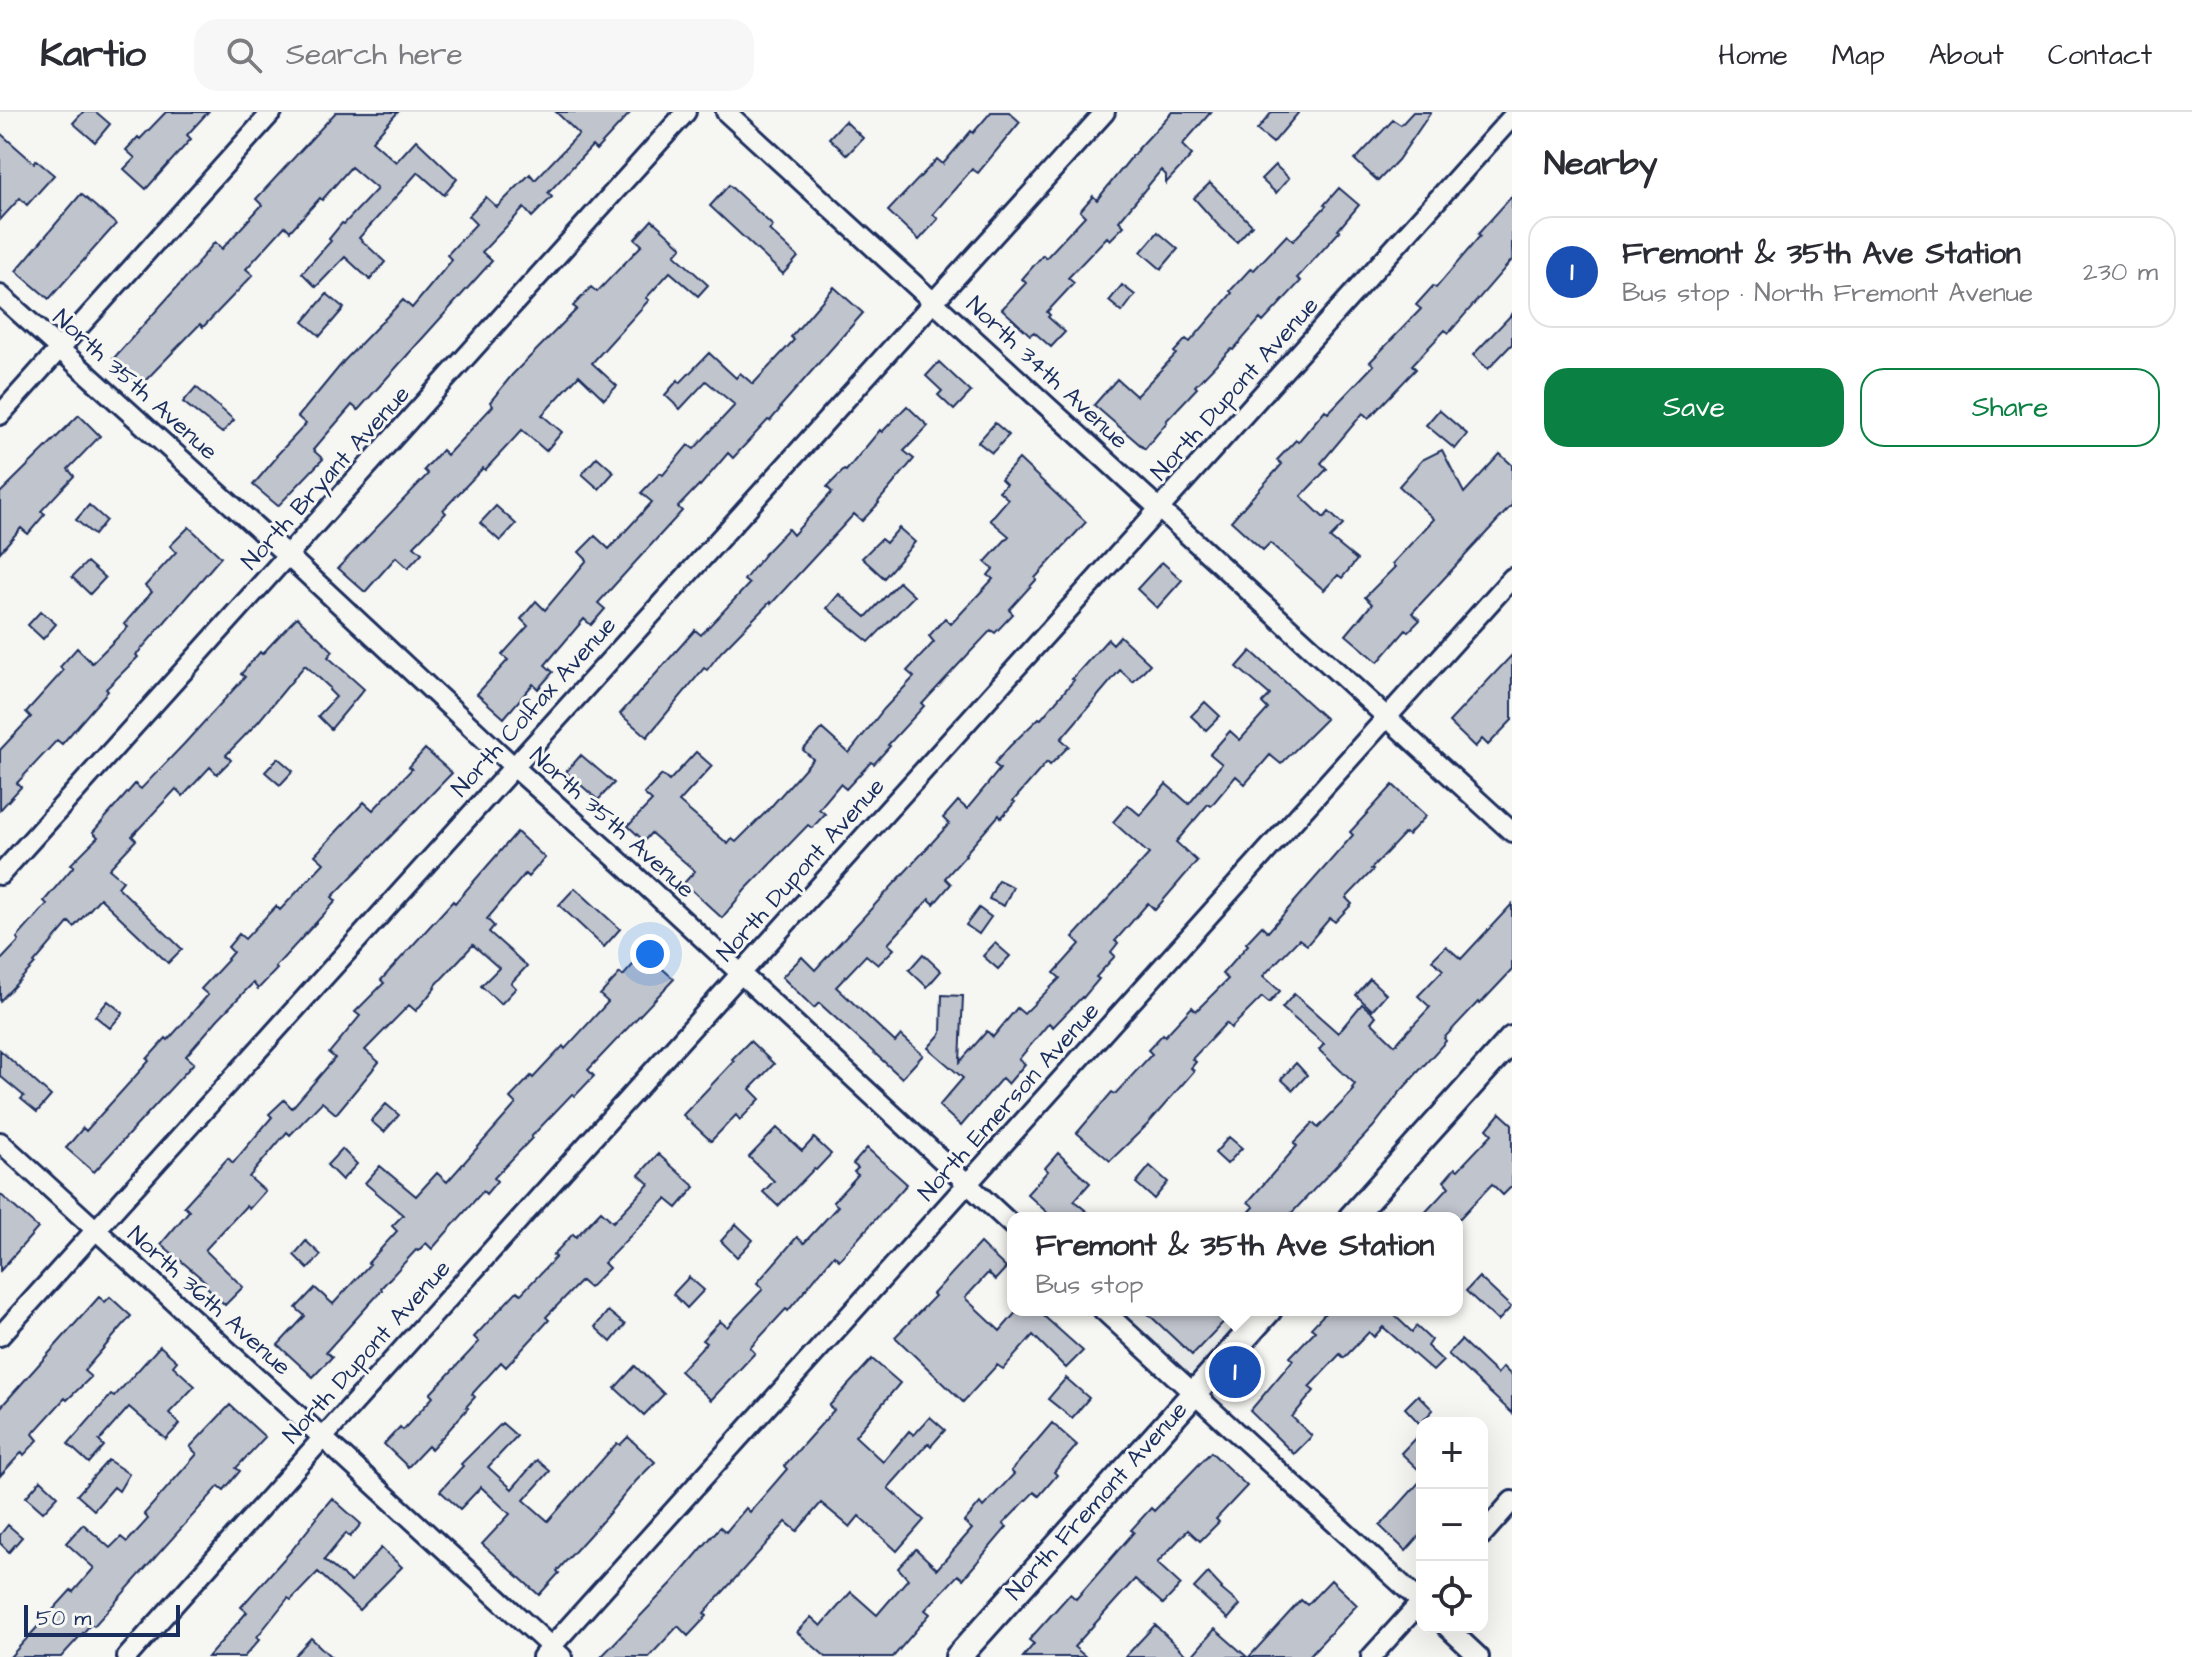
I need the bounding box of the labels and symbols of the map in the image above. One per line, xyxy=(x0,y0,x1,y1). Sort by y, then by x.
street label: North 34th Avenue xyxy=(958,289,1136,457)
street label: North Dupont Avenue xyxy=(1143,290,1327,488)
street label: North 35th Avenue xyxy=(45,302,225,468)
street label: North Bryant Avenue xyxy=(234,378,419,578)
street label: North Colfax Avenue xyxy=(444,609,624,805)
street label: North 35th Avenue xyxy=(522,740,702,906)
street label: North Dupont Avenue xyxy=(709,771,893,969)
your location xyxy=(630,934,670,974)
street label: North Emerson Avenue xyxy=(910,995,1108,1209)
street label: North 36th Avenue xyxy=(120,1218,298,1384)
street label: North Dupont Avenue xyxy=(275,1253,459,1451)
pin: 1 xyxy=(1209,1342,1261,1402)
street label: North Fremont Avenue xyxy=(998,1394,1196,1608)
scale bar xyxy=(24,1601,180,1637)

